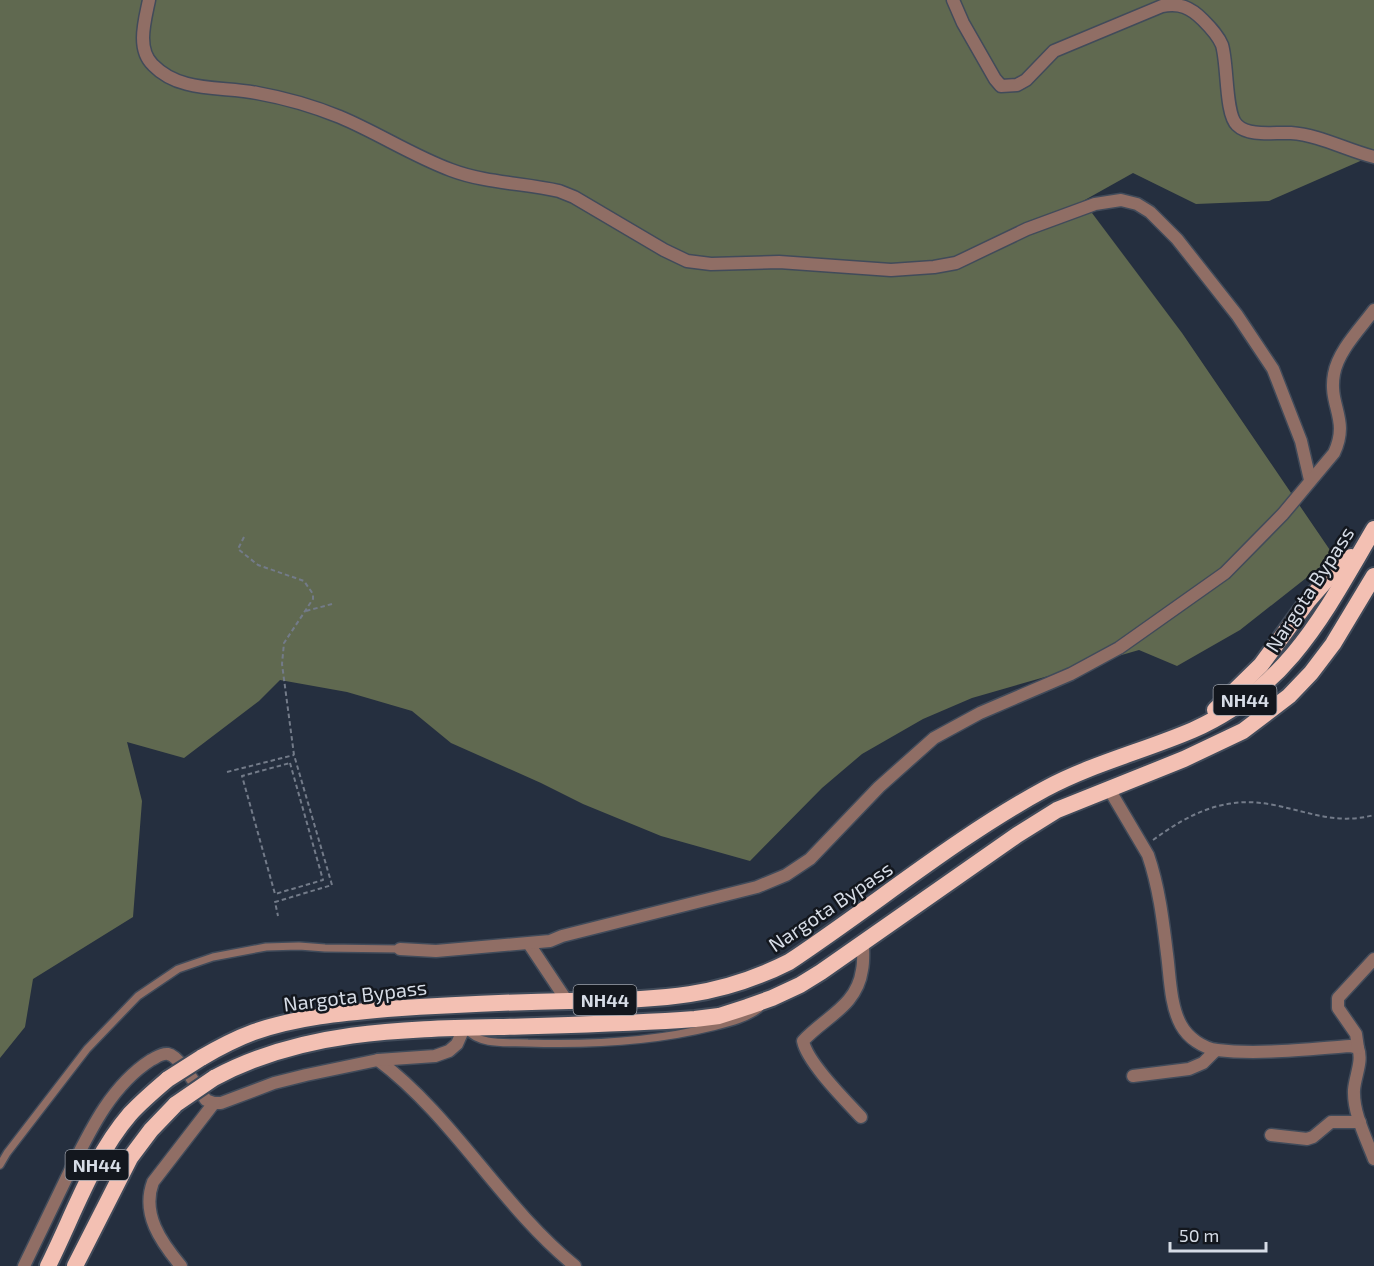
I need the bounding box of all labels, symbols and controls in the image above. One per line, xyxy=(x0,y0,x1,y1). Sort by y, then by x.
street label: Nargota Bypass xyxy=(1260,522,1358,656)
road number: NH44 xyxy=(1214,685,1276,715)
street label: Nargota Bypass xyxy=(763,856,897,956)
street label: Nargota Bypass xyxy=(282,974,428,1016)
road number: NH44 xyxy=(574,985,636,1015)
road number: NH44 xyxy=(66,1150,128,1180)
scale bar xyxy=(1170,1215,1266,1253)
text: 50 m xyxy=(1179,1224,1219,1246)

